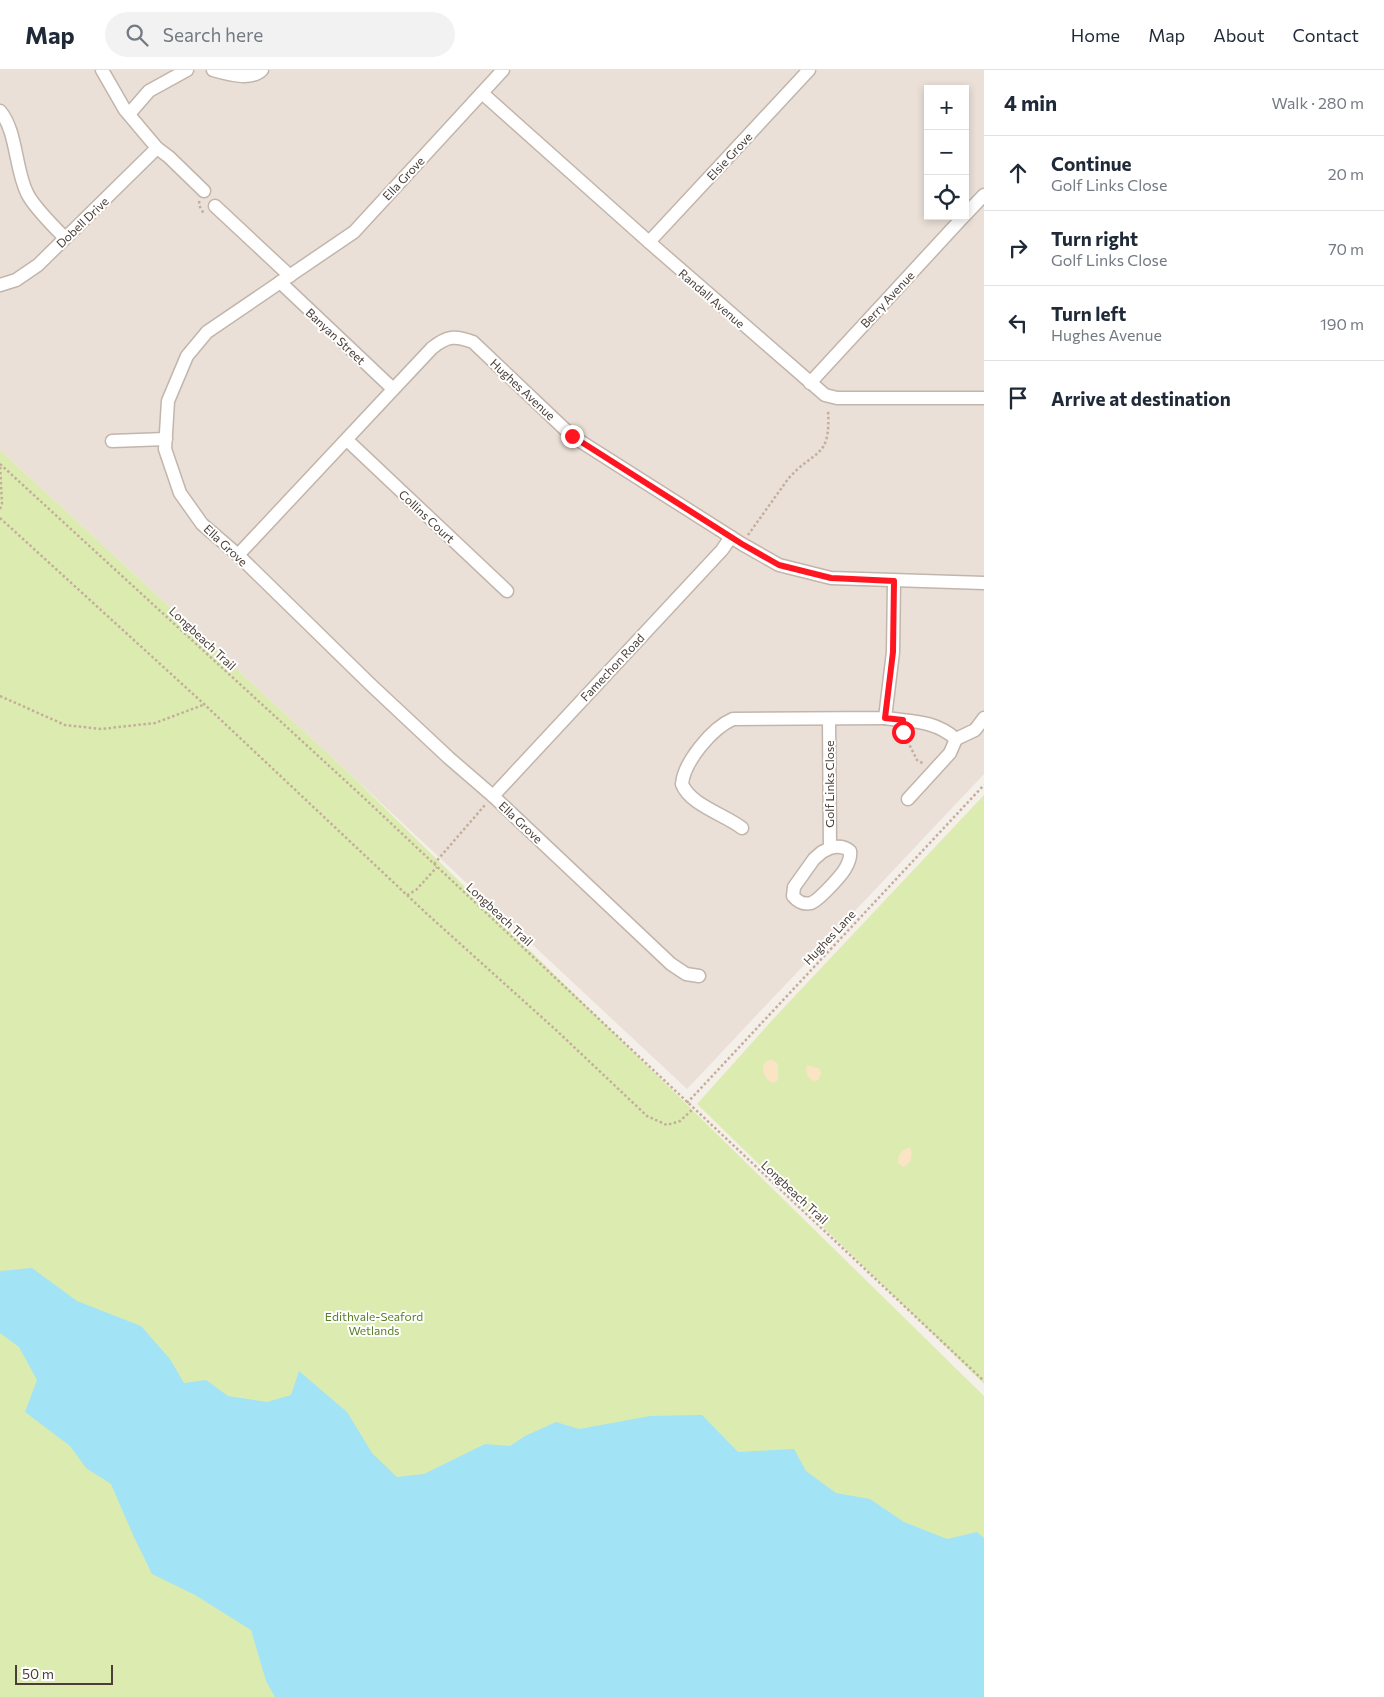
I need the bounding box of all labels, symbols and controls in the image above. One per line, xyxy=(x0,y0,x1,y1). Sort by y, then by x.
search box xyxy=(105,12,455,57)
text: Map xyxy=(25,20,75,49)
icon: search xyxy=(123,21,151,49)
text: Search here xyxy=(163,23,263,46)
text: Home xyxy=(1071,24,1120,46)
text: Map xyxy=(1148,24,1185,46)
text: About xyxy=(1213,24,1265,46)
text: Contact xyxy=(1293,24,1359,46)
map controls xyxy=(924,85,969,220)
button: + xyxy=(924,85,969,130)
text: 4 min xyxy=(1004,90,1057,115)
text: Walk · 280 m xyxy=(1272,93,1364,112)
street label: Elsie Grove xyxy=(703,129,755,183)
button: − xyxy=(924,130,969,175)
text: Continue xyxy=(1051,152,1131,175)
street label: Ella Grove xyxy=(379,153,427,203)
icon: ahead xyxy=(1004,159,1032,187)
text: 20 m xyxy=(1328,164,1364,183)
button: locate xyxy=(924,175,969,220)
text: Golf Links Close xyxy=(1051,175,1167,194)
street label: Dobell Drive xyxy=(53,194,111,250)
text: Turn right xyxy=(1051,227,1138,250)
icon: right xyxy=(1004,234,1032,262)
text: 70 m xyxy=(1328,239,1364,258)
text: Golf Links Close xyxy=(1051,250,1167,269)
street label: Randall Avenue xyxy=(676,266,748,330)
street label: Berry Avenue xyxy=(857,268,917,330)
text: Turn left xyxy=(1051,302,1126,325)
street label: Banyan Street xyxy=(303,305,369,367)
icon: left xyxy=(1004,309,1032,337)
text: 190 m xyxy=(1320,314,1364,333)
text: Hughes Avenue xyxy=(1051,325,1162,344)
street label: Hughes Avenue xyxy=(488,356,558,422)
icon: arrive xyxy=(1004,384,1032,412)
text: Arrive at destination xyxy=(1051,387,1231,410)
route end xyxy=(561,425,584,448)
street label: Collins Court xyxy=(396,487,458,545)
street label: Ella Grove xyxy=(201,521,251,569)
street label: Longbeach Trail xyxy=(167,604,239,672)
street label: Famechon Road xyxy=(577,630,647,704)
route start xyxy=(892,721,915,744)
street label: Golf Links Close xyxy=(822,740,836,828)
street label: Ella Grove xyxy=(496,798,546,846)
street label: Longbeach Trail xyxy=(464,880,536,948)
street label: Hughes Lane xyxy=(800,907,858,967)
street label: Longbeach Trail xyxy=(759,1158,831,1226)
park label: Edithvale-Seaford Wetlands xyxy=(325,1309,423,1337)
scale bar xyxy=(15,1662,112,1685)
text: 50 m xyxy=(22,1665,54,1682)

